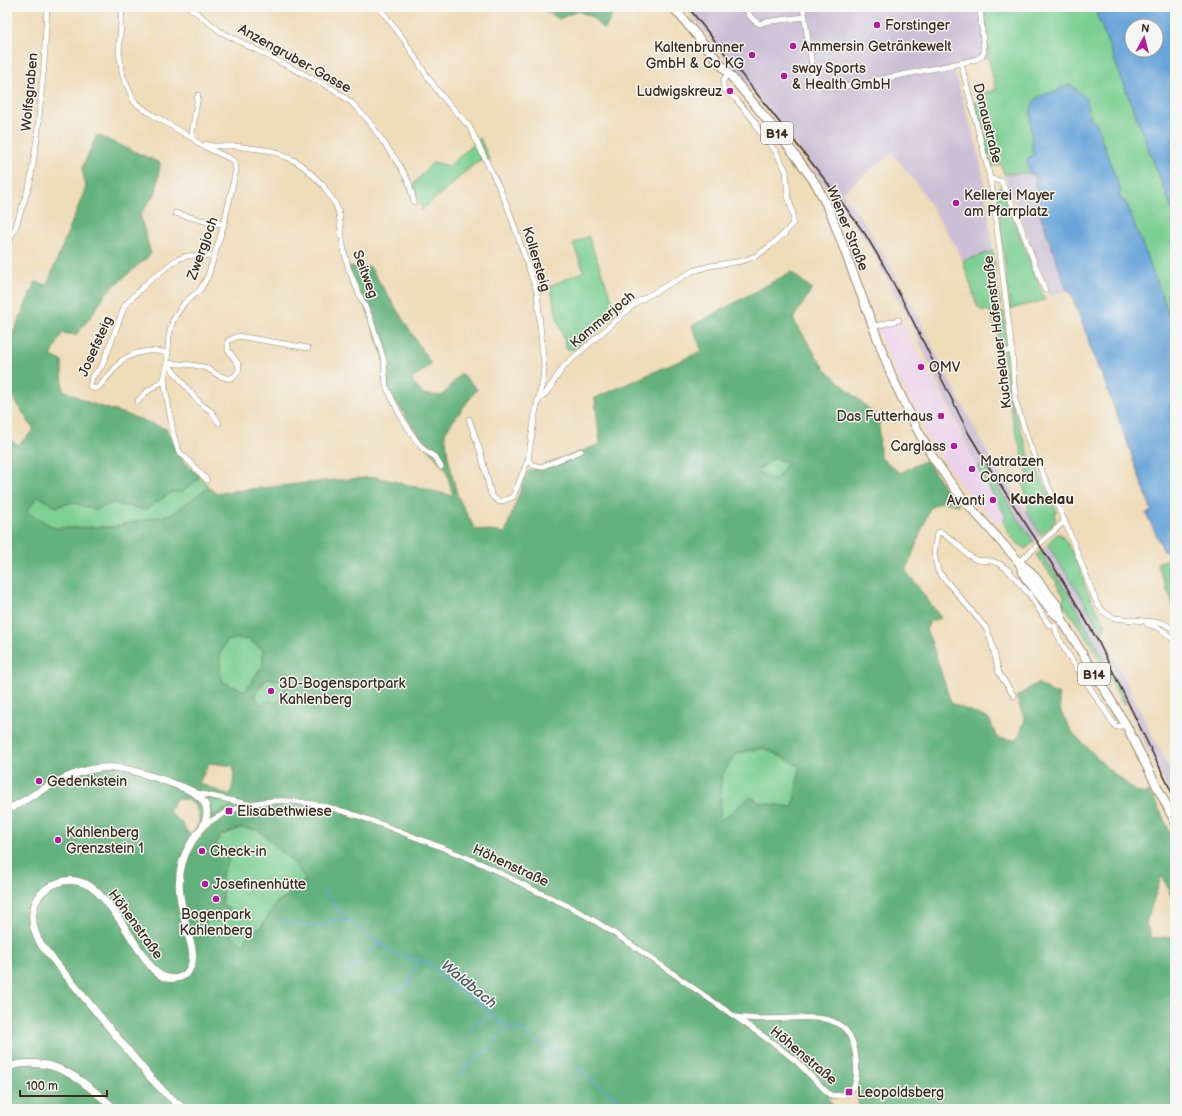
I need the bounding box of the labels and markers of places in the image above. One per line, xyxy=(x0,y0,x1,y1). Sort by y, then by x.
place label: Forstinger xyxy=(885,17,951,34)
marker: Forstinger xyxy=(872,20,882,30)
place label: Ammersin Getränkewelt xyxy=(801,38,952,55)
place label: Kaltenbrunner GmbH & Co KG xyxy=(646,39,745,72)
marker: Ammersin Getränkewelt xyxy=(788,41,798,51)
marker: Kaltenbrunner GmbH & Co KG xyxy=(747,50,757,60)
place label: sway Sports & Health GmbH xyxy=(792,60,891,93)
marker: sway Sports & Health GmbH xyxy=(779,71,789,81)
place label: Ludwigskreuz xyxy=(637,83,722,100)
marker: Ludwigskreuz xyxy=(725,86,735,96)
place label: Kellerei Mayer am Pfarrplatz xyxy=(964,187,1056,220)
marker: Kellerei Mayer am Pfarrplatz xyxy=(951,198,961,208)
place label: OMV xyxy=(929,359,961,376)
marker: OMV xyxy=(916,362,926,372)
place label: Das Futterhaus xyxy=(836,408,933,425)
marker: Das Futterhaus xyxy=(936,411,946,421)
place label: Carglass xyxy=(890,438,946,455)
marker: Carglass xyxy=(949,441,959,451)
place label: Matratzen Concord xyxy=(980,453,1044,486)
marker: Matratzen Concord xyxy=(967,464,977,474)
place label: Avanti xyxy=(947,492,985,509)
marker: Avanti xyxy=(988,495,998,505)
place label: 3D-Bogensportpark Kahlenberg xyxy=(279,675,405,708)
marker: 3D-Bogensportpark Kahlenberg xyxy=(266,686,276,696)
place label: Gedenkstein xyxy=(47,773,127,790)
marker: Gedenkstein xyxy=(34,776,44,786)
place label: Elisabethwiese xyxy=(237,803,332,820)
marker: Elisabethwiese xyxy=(224,806,234,816)
place label: Kahlenberg Grenzstein 1 xyxy=(66,824,144,857)
marker: Kahlenberg Grenzstein 1 xyxy=(53,835,63,845)
place label: Check-in xyxy=(210,843,267,860)
marker: Check-in xyxy=(197,846,207,856)
place label: Josefinenhütte xyxy=(213,876,306,893)
marker: Josefinenhütte xyxy=(200,879,210,889)
marker: Bogenpark Kahlenberg xyxy=(211,894,221,904)
place label: Bogenpark Kahlenberg xyxy=(180,906,252,939)
place label: Leopoldsberg xyxy=(857,1084,944,1101)
marker: Leopoldsberg xyxy=(844,1087,854,1097)

